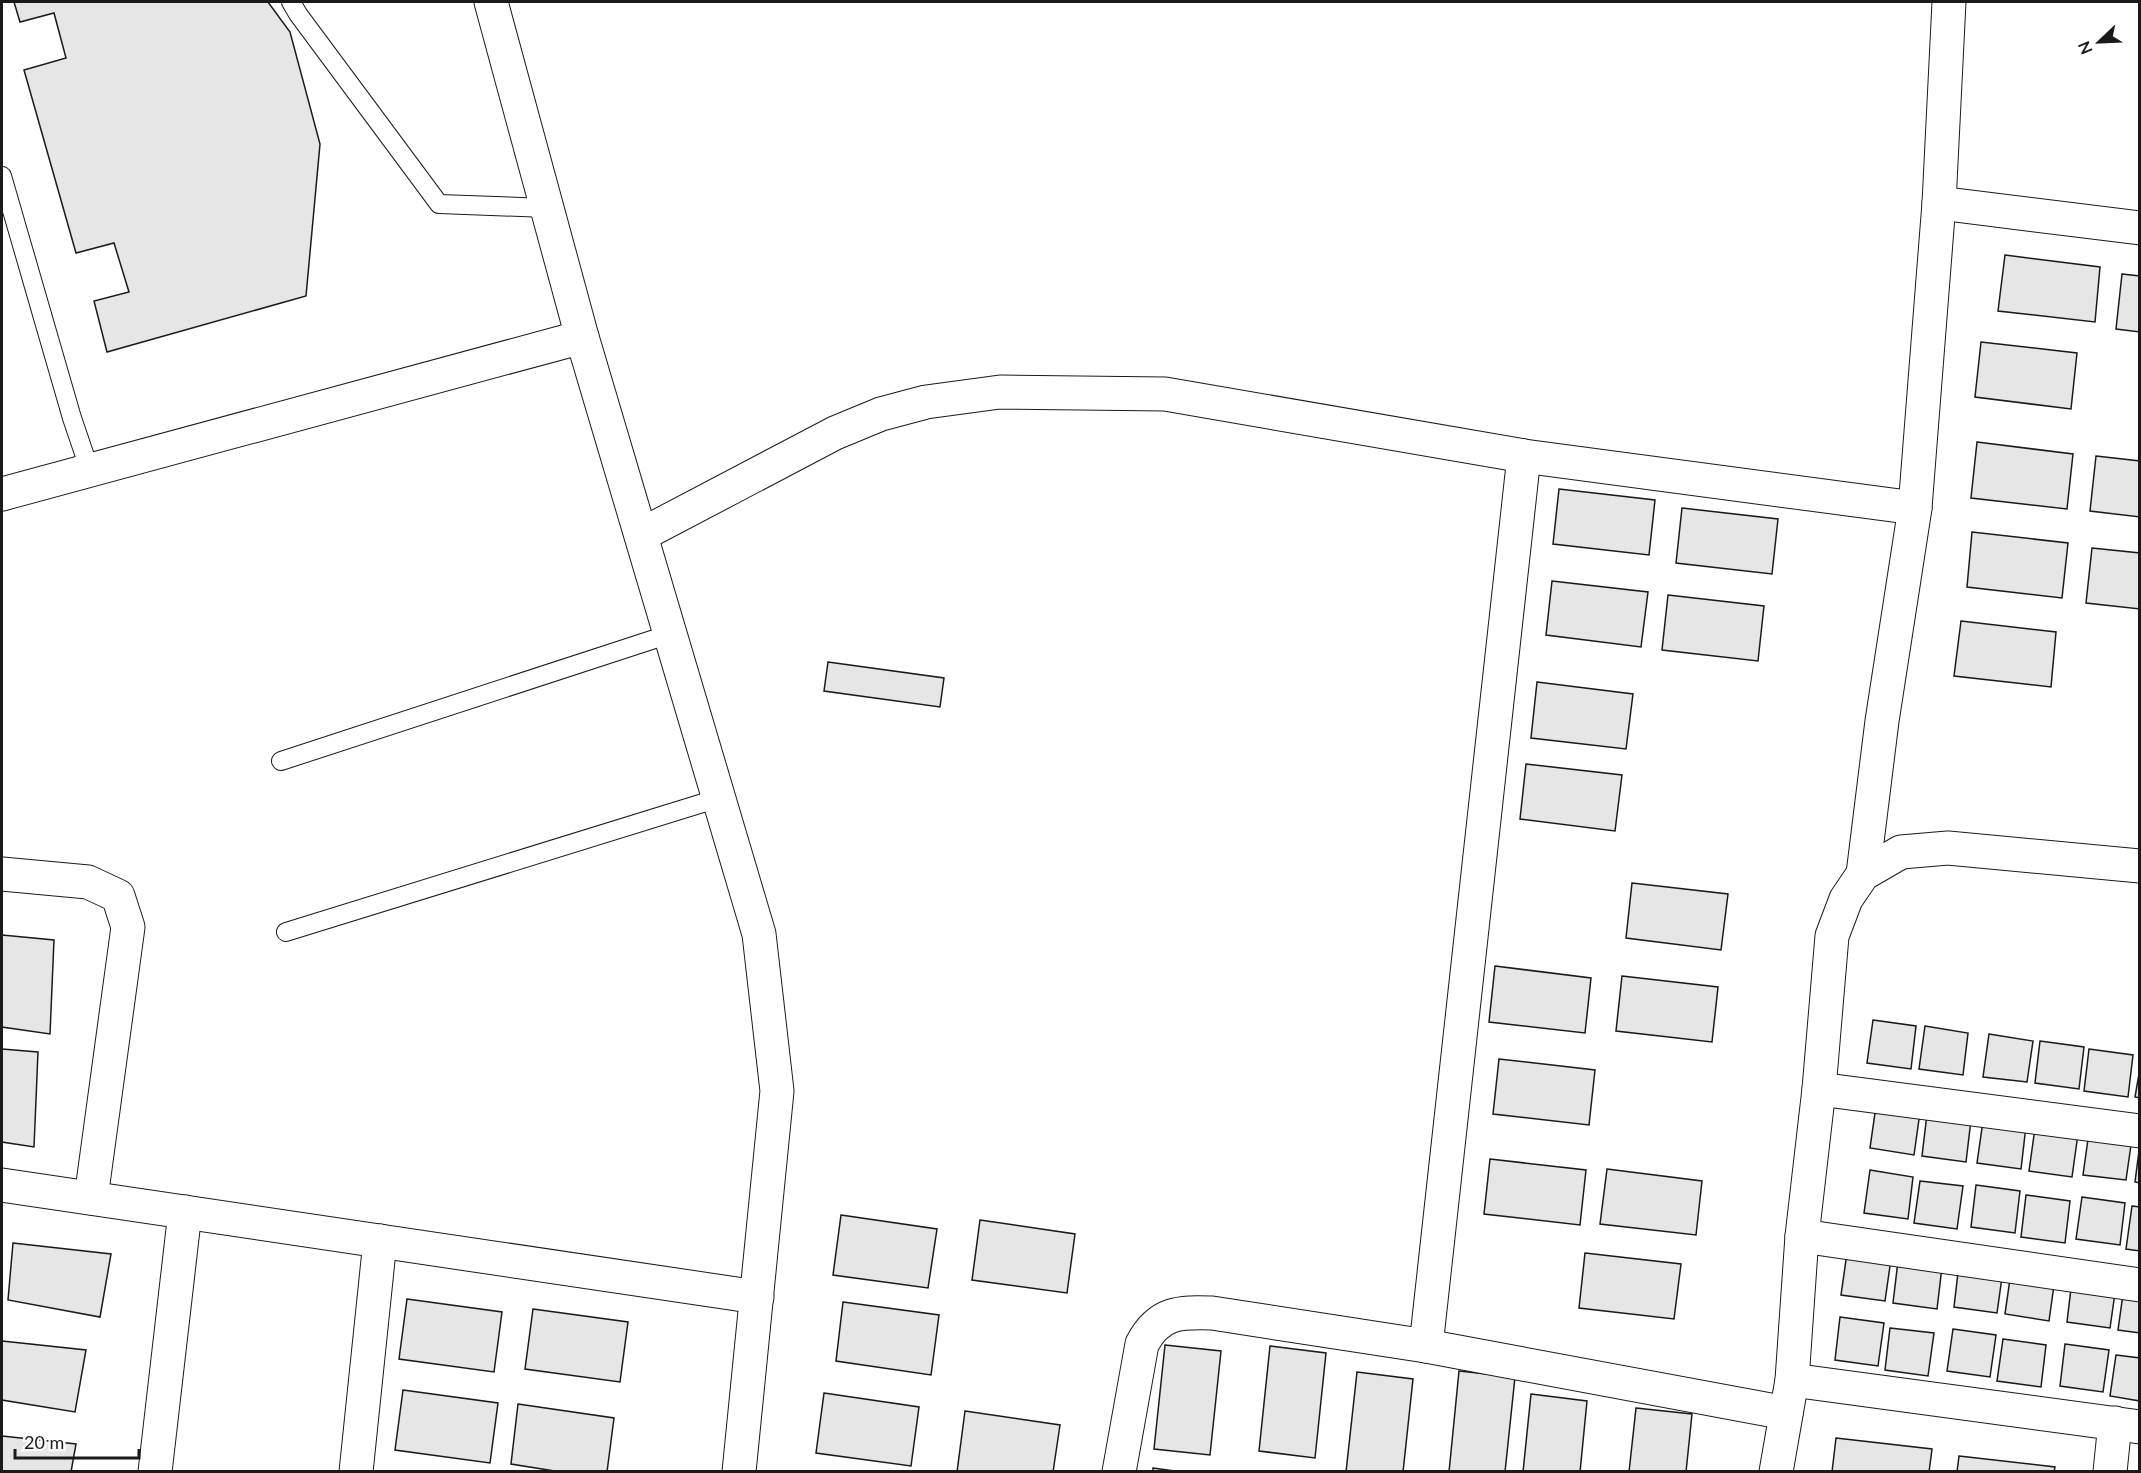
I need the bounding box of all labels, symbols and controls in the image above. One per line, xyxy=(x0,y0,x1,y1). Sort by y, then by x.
north arrow xyxy=(2069,12,2129,72)
text: N xyxy=(2074,39,2096,57)
scale bar xyxy=(15,1422,140,1460)
text: 20 m xyxy=(24,1431,64,1453)

